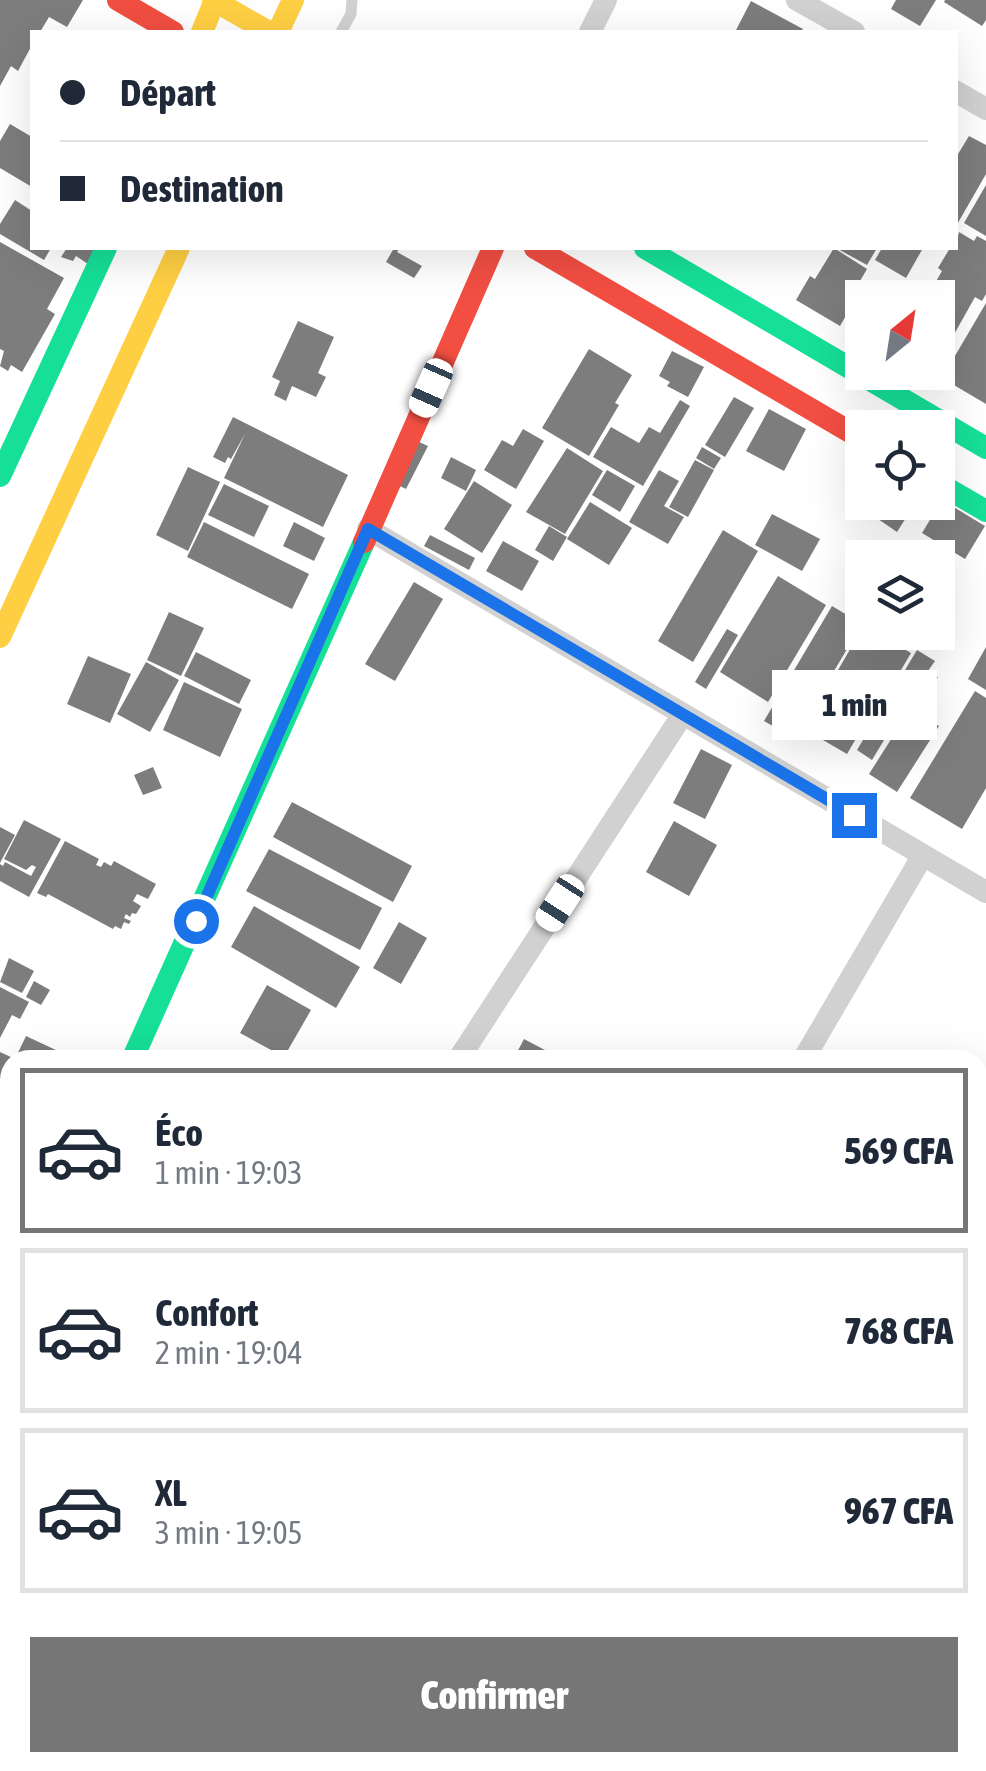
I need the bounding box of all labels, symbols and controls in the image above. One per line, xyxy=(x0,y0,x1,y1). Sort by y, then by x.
text: Départ xyxy=(120,71,216,114)
text: Destination xyxy=(120,167,284,210)
north arrow xyxy=(845,280,955,390)
map controls xyxy=(845,280,955,650)
car xyxy=(405,354,457,422)
button: locate xyxy=(845,410,955,520)
button: layers xyxy=(845,540,955,650)
callout: 1 min xyxy=(772,670,936,740)
text: 1 min xyxy=(822,686,887,723)
route end xyxy=(832,793,877,838)
car xyxy=(531,870,589,936)
route start xyxy=(174,899,219,944)
icon: car xyxy=(35,1106,125,1196)
text: Éco xyxy=(155,1111,203,1154)
text: 569 CFA xyxy=(844,1129,953,1172)
text: 1 min · 19:03 xyxy=(155,1154,302,1191)
icon: car xyxy=(35,1286,125,1376)
text: Confort xyxy=(155,1291,259,1334)
text: 768 CFA xyxy=(844,1309,953,1352)
text: 2 min · 19:04 xyxy=(155,1334,302,1371)
icon: car xyxy=(35,1466,125,1556)
text: XL xyxy=(155,1471,187,1514)
text: 967 CFA xyxy=(844,1489,953,1532)
text: 3 min · 19:05 xyxy=(155,1514,302,1551)
button: Confirmer xyxy=(30,1637,958,1752)

